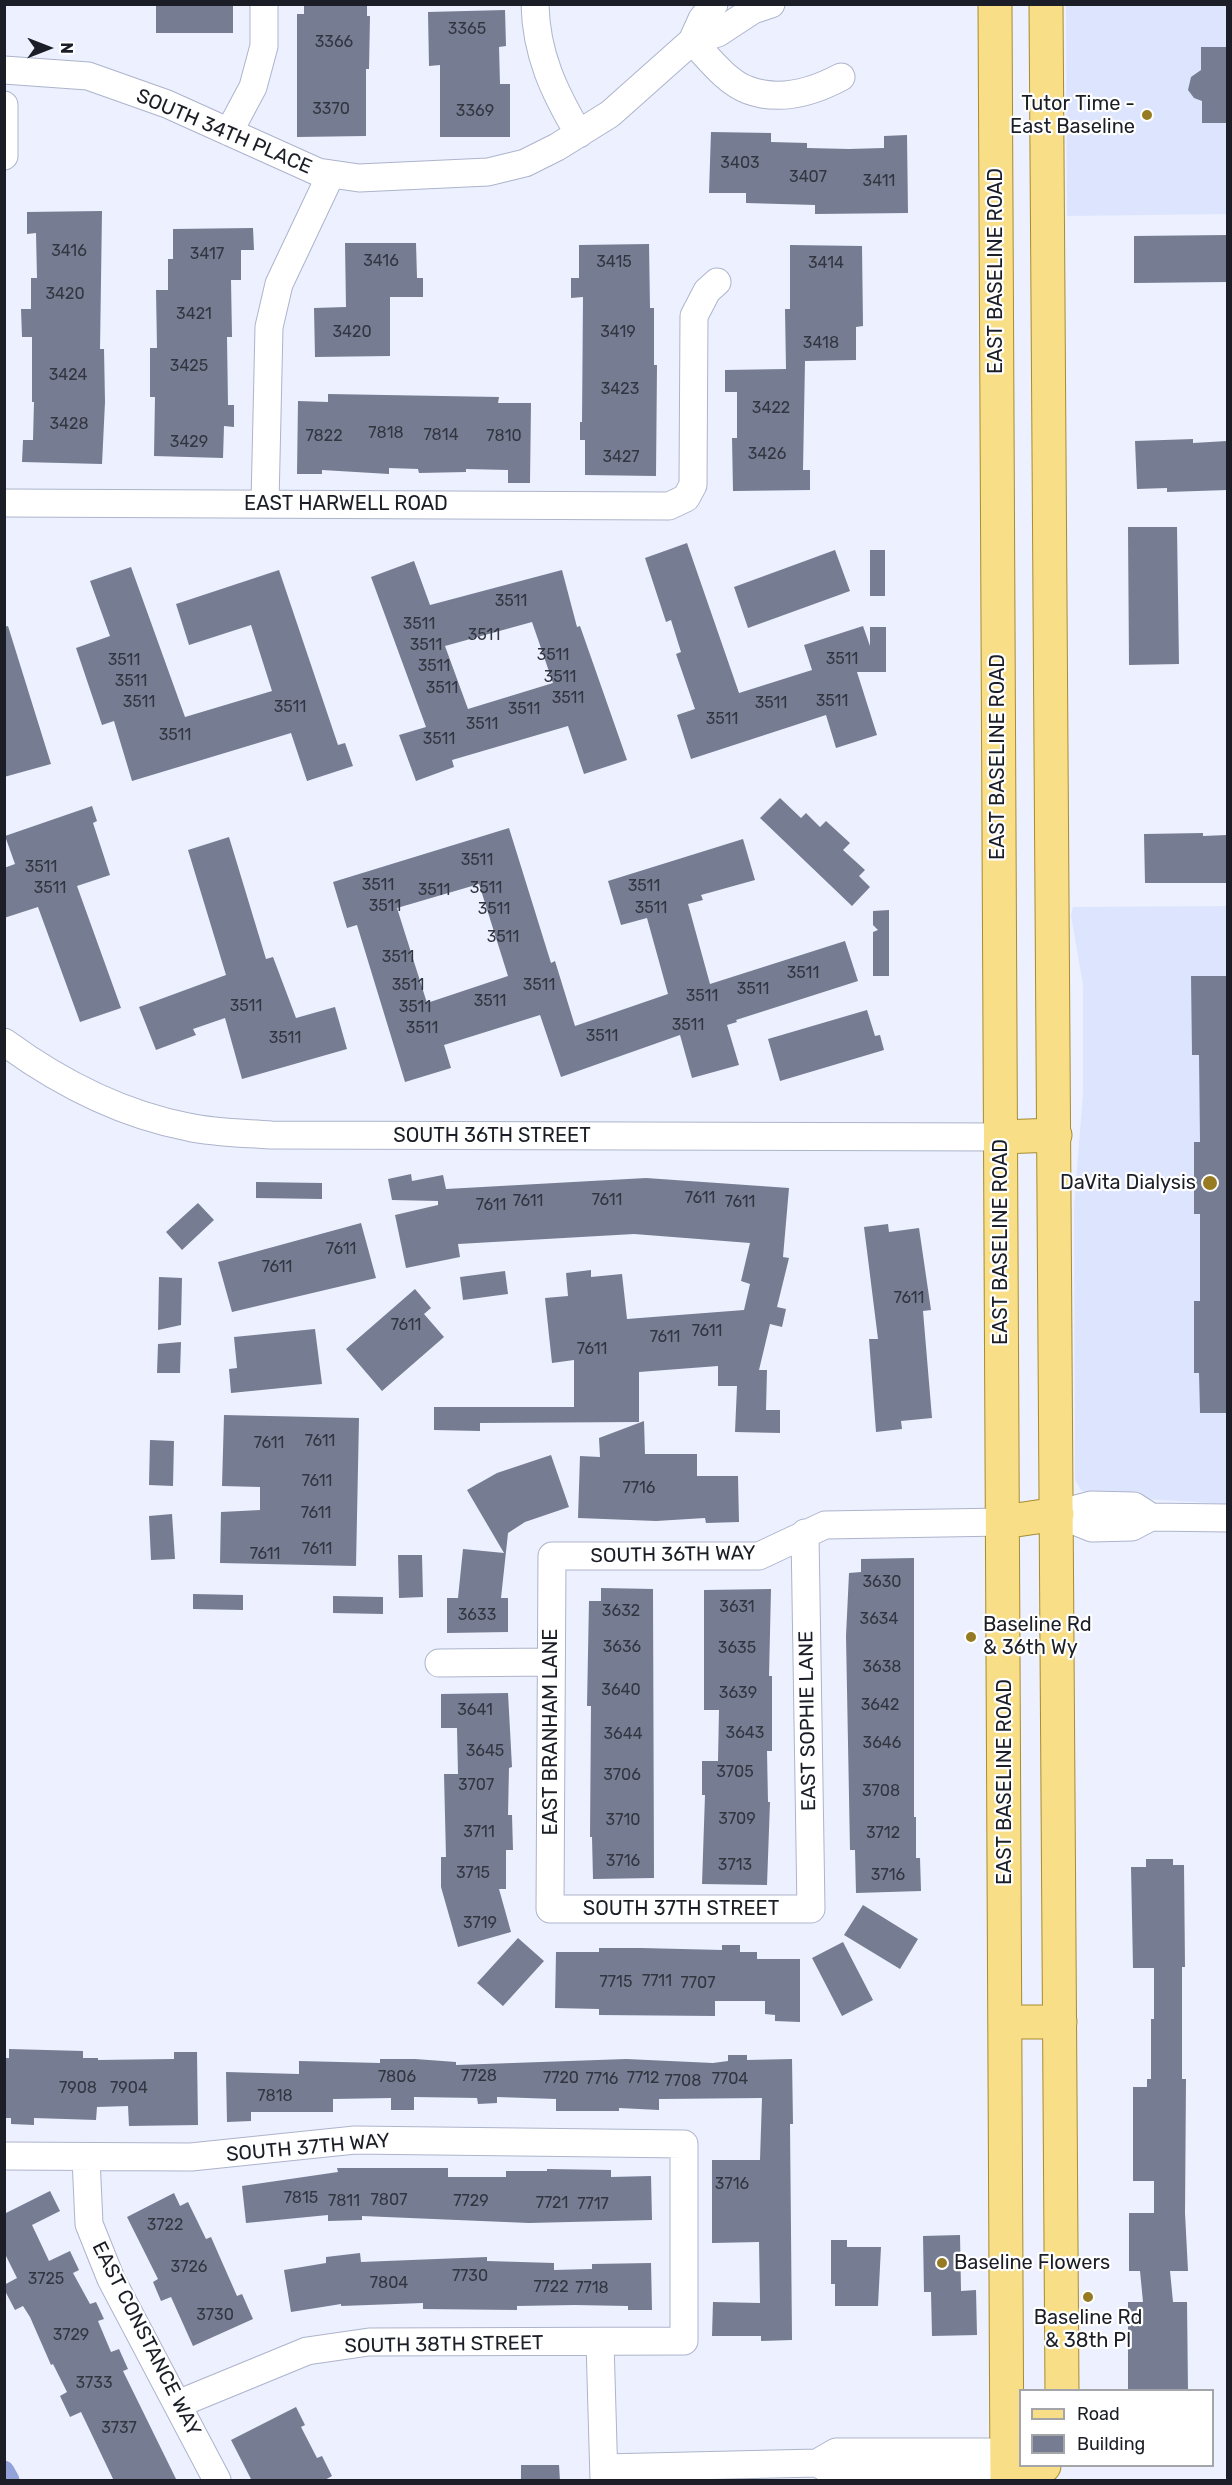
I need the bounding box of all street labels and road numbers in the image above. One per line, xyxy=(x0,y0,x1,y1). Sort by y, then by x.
street label: SOUTH 34TH PLACE xyxy=(133,84,315,180)
street label: EAST BASELINE ROAD xyxy=(984,168,1008,374)
street label: EAST HARWELL ROAD xyxy=(244,492,448,516)
street label: EAST BASELINE ROAD xyxy=(986,654,1010,860)
street label: SOUTH 36TH STREET xyxy=(393,1124,591,1148)
street label: EAST BASELINE ROAD xyxy=(989,1139,1013,1345)
street label: SOUTH 36TH WAY xyxy=(590,1542,756,1568)
street label: EAST BRANHAM LANE xyxy=(539,1629,563,1835)
street label: EAST SOPHIE LANE xyxy=(794,1631,822,1811)
street label: EAST BASELINE ROAD xyxy=(993,1679,1017,1885)
street label: SOUTH 37TH STREET xyxy=(583,1897,779,1921)
street label: SOUTH 37TH WAY xyxy=(225,2129,391,2167)
street label: EAST CONSTANCE WAY xyxy=(86,2238,206,2440)
street label: SOUTH 38TH STREET xyxy=(344,2331,544,2359)

